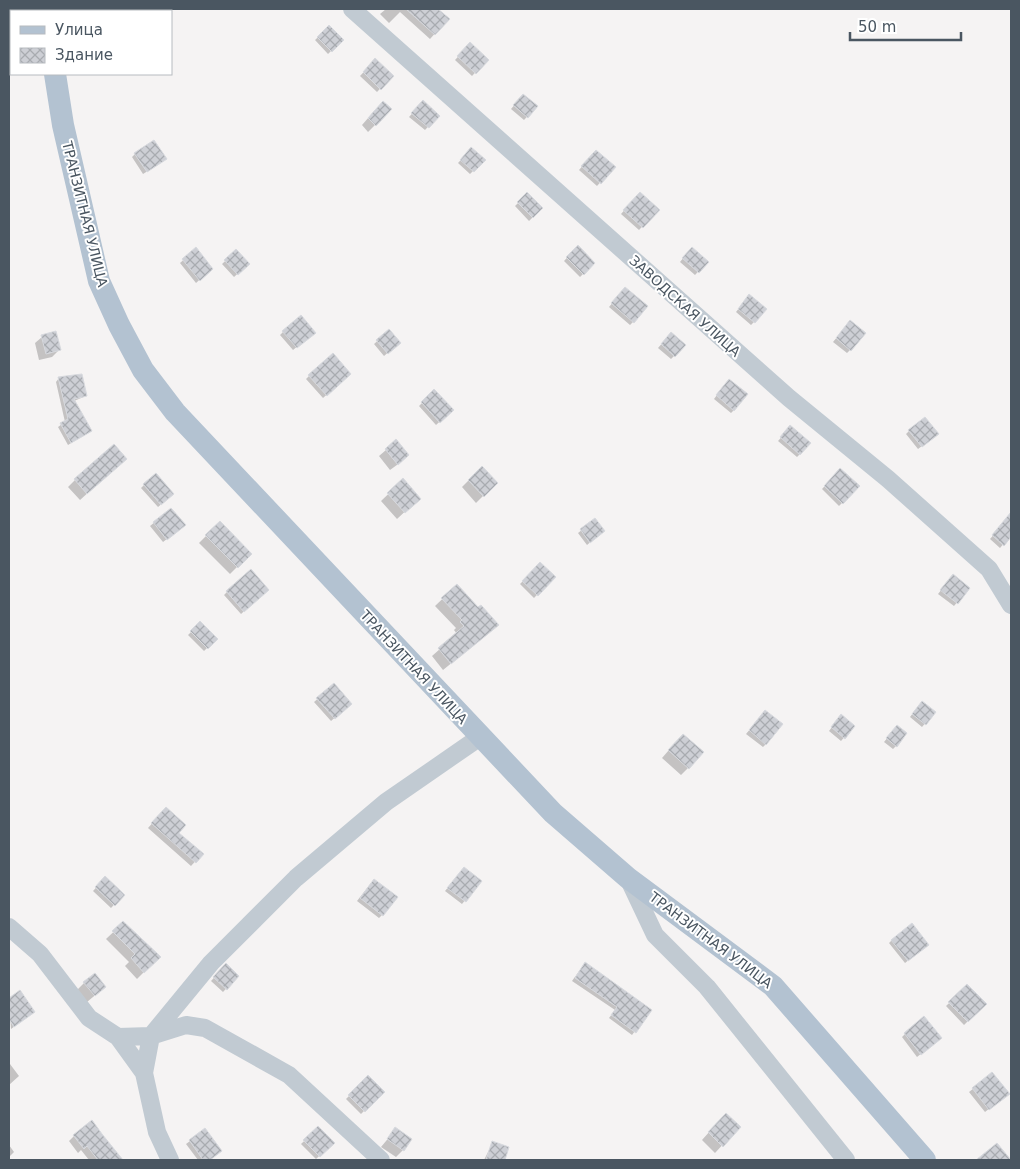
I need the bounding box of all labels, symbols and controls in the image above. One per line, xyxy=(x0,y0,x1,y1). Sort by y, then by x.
legend xyxy=(10,10,172,75)
scale bar xyxy=(850,10,961,42)
text: 50 m xyxy=(858,18,896,36)
text: Улица xyxy=(55,21,103,39)
text: Здание xyxy=(55,46,113,64)
street label: ТРАНЗИТНАЯ УЛИЦА xyxy=(59,139,111,289)
street label: ЗАВОДСКАЯ УЛИЦА xyxy=(626,252,744,360)
street label: ТРАНЗИТНАЯ УЛИЦА xyxy=(357,606,471,727)
street label: ТРАНЗИТНАЯ УЛИЦА xyxy=(646,888,776,992)

